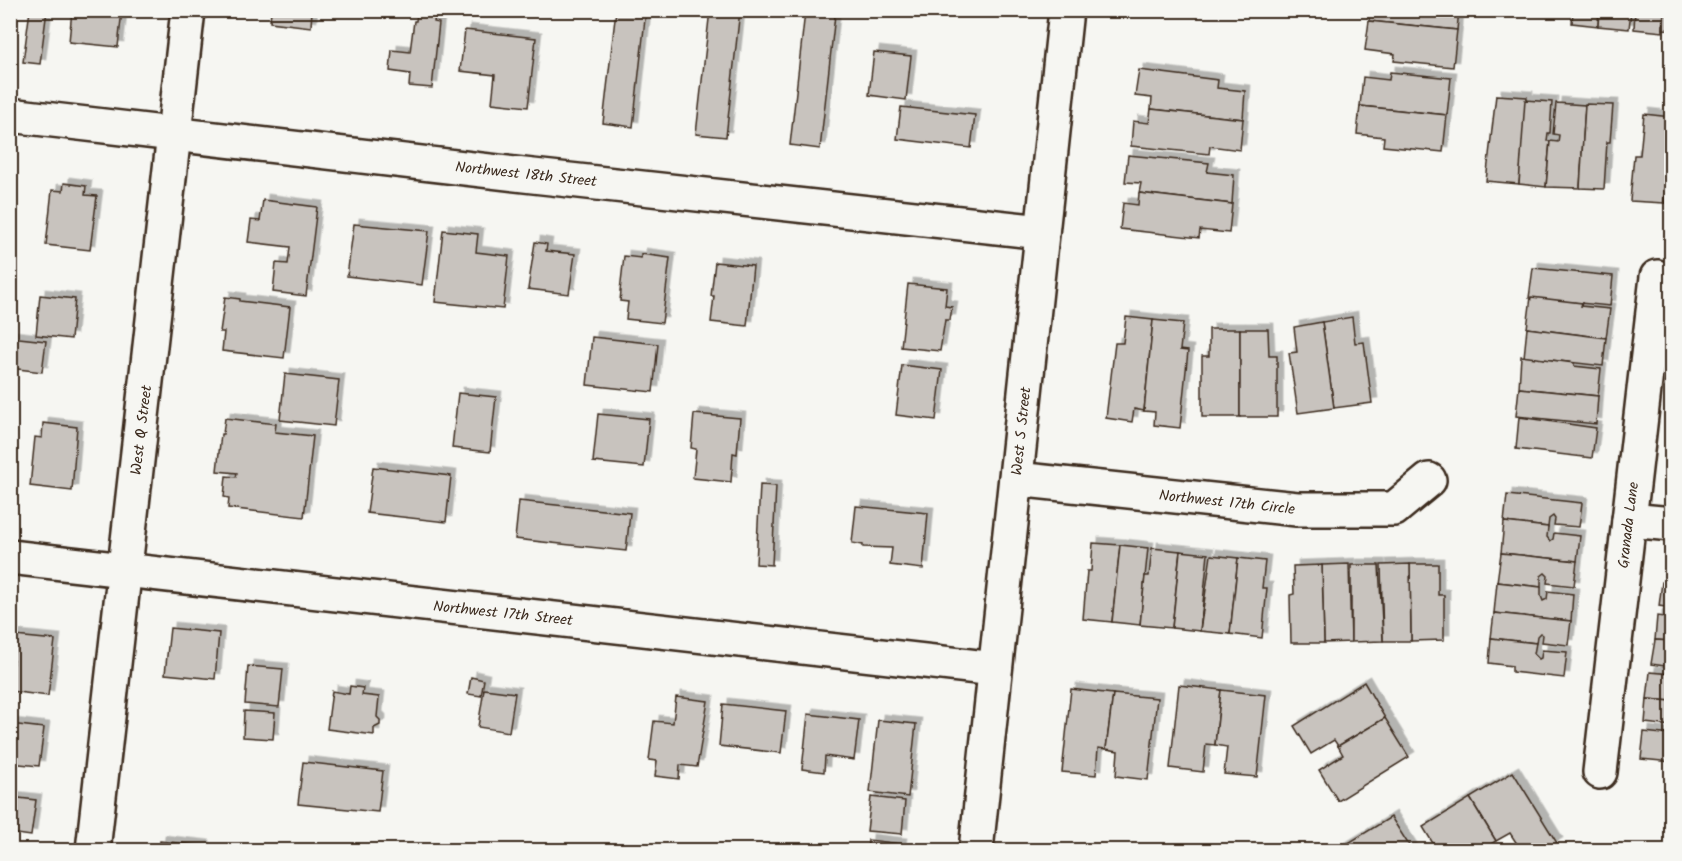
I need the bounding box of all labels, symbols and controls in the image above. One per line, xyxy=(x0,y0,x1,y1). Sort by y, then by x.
street label: Northwest 18th Street xyxy=(454,156,598,194)
street label: West Q Street xyxy=(125,384,159,476)
street label: West S Street xyxy=(1005,386,1039,476)
street label: Granada Lane xyxy=(1612,480,1646,570)
street label: Northwest 17th Circle xyxy=(1158,484,1296,522)
street label: Northwest 17th Street xyxy=(432,595,574,633)

